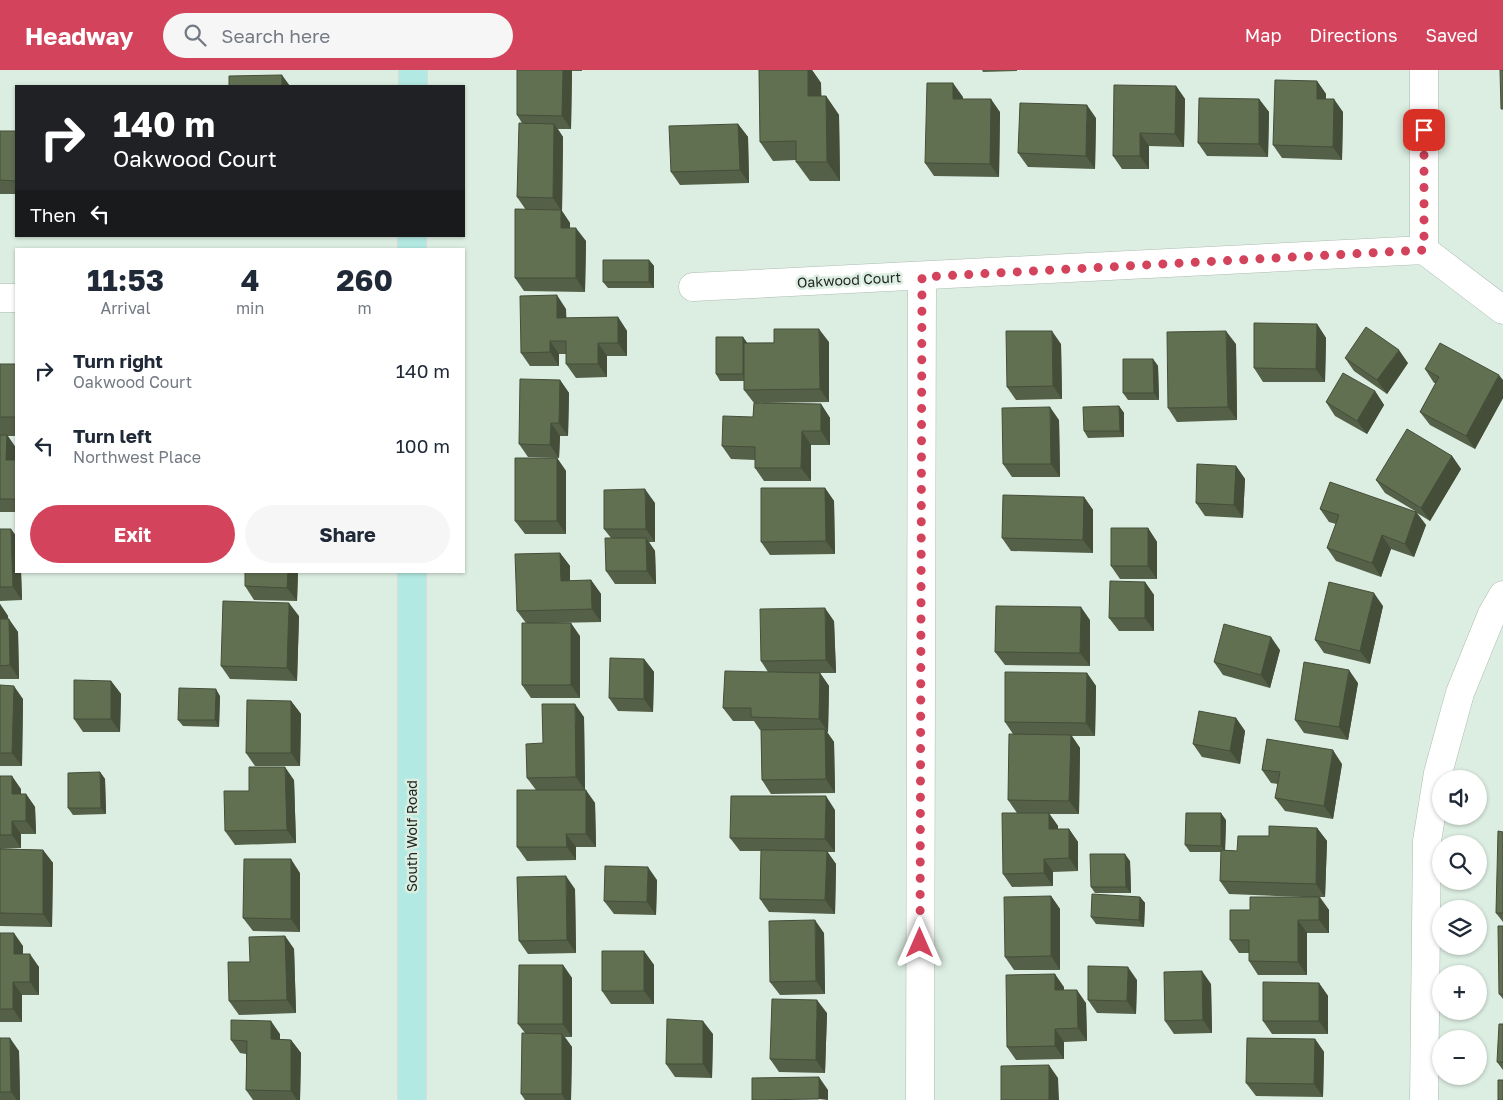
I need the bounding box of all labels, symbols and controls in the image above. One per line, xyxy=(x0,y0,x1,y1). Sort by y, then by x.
search box xyxy=(163,13,513,58)
text: Headway xyxy=(25,21,133,50)
icon: search xyxy=(181,21,209,49)
text: Search here xyxy=(221,24,330,47)
text: Map xyxy=(1245,24,1281,46)
text: Directions xyxy=(1309,24,1397,46)
text: Saved xyxy=(1425,24,1478,46)
text: 140 m xyxy=(113,103,215,145)
icon: right xyxy=(30,105,95,170)
pin xyxy=(1403,109,1445,151)
icon: arrive xyxy=(1410,116,1438,144)
text: Oakwood Court xyxy=(113,145,277,172)
icon: left xyxy=(86,200,114,228)
text: Then xyxy=(30,203,76,226)
text: 11:53 xyxy=(87,262,164,298)
text: 4 xyxy=(241,262,259,298)
text: 260 xyxy=(336,262,393,298)
street label: Oakwood Court xyxy=(797,268,901,291)
text: Arrival xyxy=(100,298,151,318)
text: min xyxy=(236,298,264,318)
text: m xyxy=(358,298,372,318)
text: Turn right xyxy=(73,349,163,372)
icon: right xyxy=(30,357,58,385)
text: 140 m xyxy=(396,359,450,382)
text: Oakwood Court xyxy=(73,372,192,392)
text: Turn left xyxy=(73,424,152,447)
icon: left xyxy=(30,432,58,460)
text: 100 m xyxy=(396,434,450,457)
text: Northwest Place xyxy=(73,447,201,467)
button: Exit xyxy=(30,505,235,563)
button: Share xyxy=(245,505,450,563)
map controls xyxy=(1432,770,1487,1085)
button: sound xyxy=(1432,770,1487,825)
street label: South Wolf Road xyxy=(403,780,420,892)
button: search xyxy=(1432,835,1487,890)
button: layers xyxy=(1432,900,1487,955)
position arrow xyxy=(893,916,945,968)
button: + xyxy=(1432,965,1487,1020)
button: − xyxy=(1432,1030,1487,1085)

